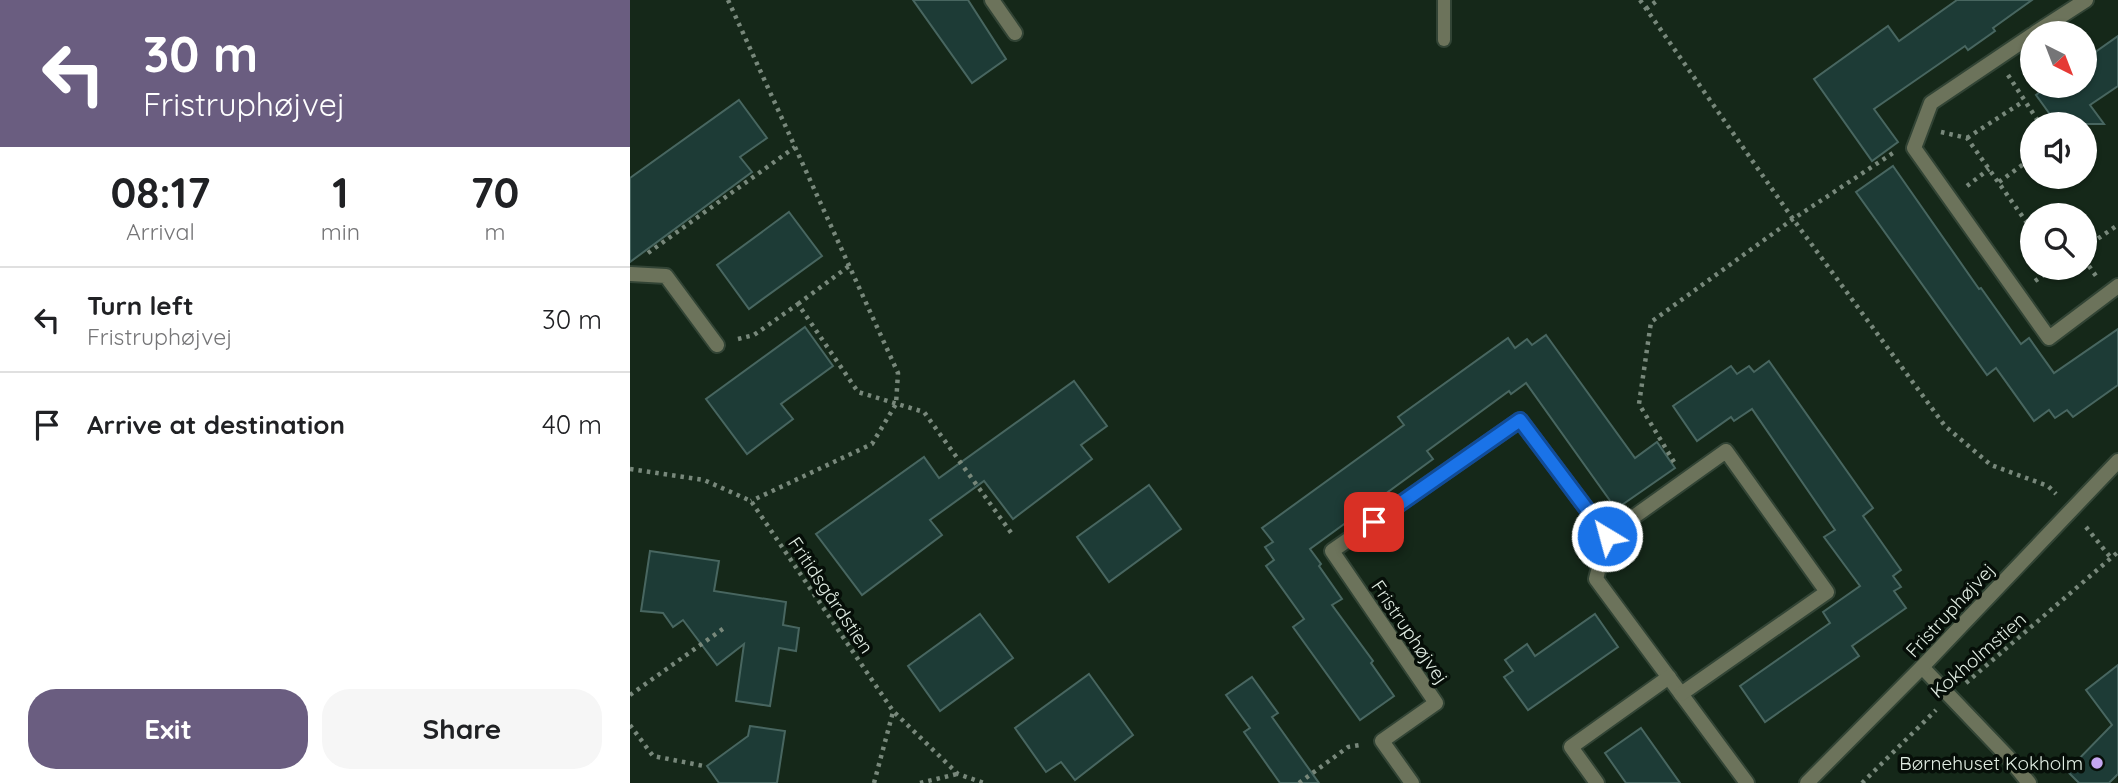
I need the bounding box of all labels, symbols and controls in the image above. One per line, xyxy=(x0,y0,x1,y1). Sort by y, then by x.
north arrow xyxy=(2020,21,2096,98)
map controls xyxy=(2020,21,2097,280)
text: 30 m xyxy=(143,23,258,84)
icon: left xyxy=(28,28,119,119)
text: Fristruphøjvej xyxy=(143,84,345,124)
button: sound xyxy=(2020,112,2097,189)
text: 08:17 xyxy=(111,166,210,219)
text: 1 xyxy=(332,166,349,219)
text: 70 xyxy=(471,166,519,219)
button: search xyxy=(2020,203,2097,280)
text: Arrival xyxy=(126,217,195,246)
text: min xyxy=(321,217,360,246)
text: m xyxy=(485,217,505,246)
text: Turn left xyxy=(87,289,194,322)
icon: left xyxy=(28,301,66,339)
text: 30 m xyxy=(542,303,602,336)
text: Fristruphøjvej xyxy=(87,322,232,351)
icon: arrive xyxy=(28,406,66,444)
text: Arrive at destination xyxy=(87,408,345,441)
text: 40 m xyxy=(542,408,602,441)
pin xyxy=(1344,492,1404,552)
position arrow xyxy=(1570,499,1644,573)
icon: arrive xyxy=(1355,503,1393,541)
street label: Fritidsgårdstien xyxy=(783,532,879,658)
street label: Fristruphøjvej xyxy=(1900,558,2000,662)
street label: Fristruphøjvej xyxy=(1366,575,1454,689)
street label: Kokholmstien xyxy=(1925,607,2031,703)
button: Exit xyxy=(28,689,308,769)
button: Share xyxy=(322,689,602,769)
place label: Børnehuset Kokholm xyxy=(1899,751,2083,775)
marker: Børnehuset Kokholm xyxy=(2089,755,2105,771)

